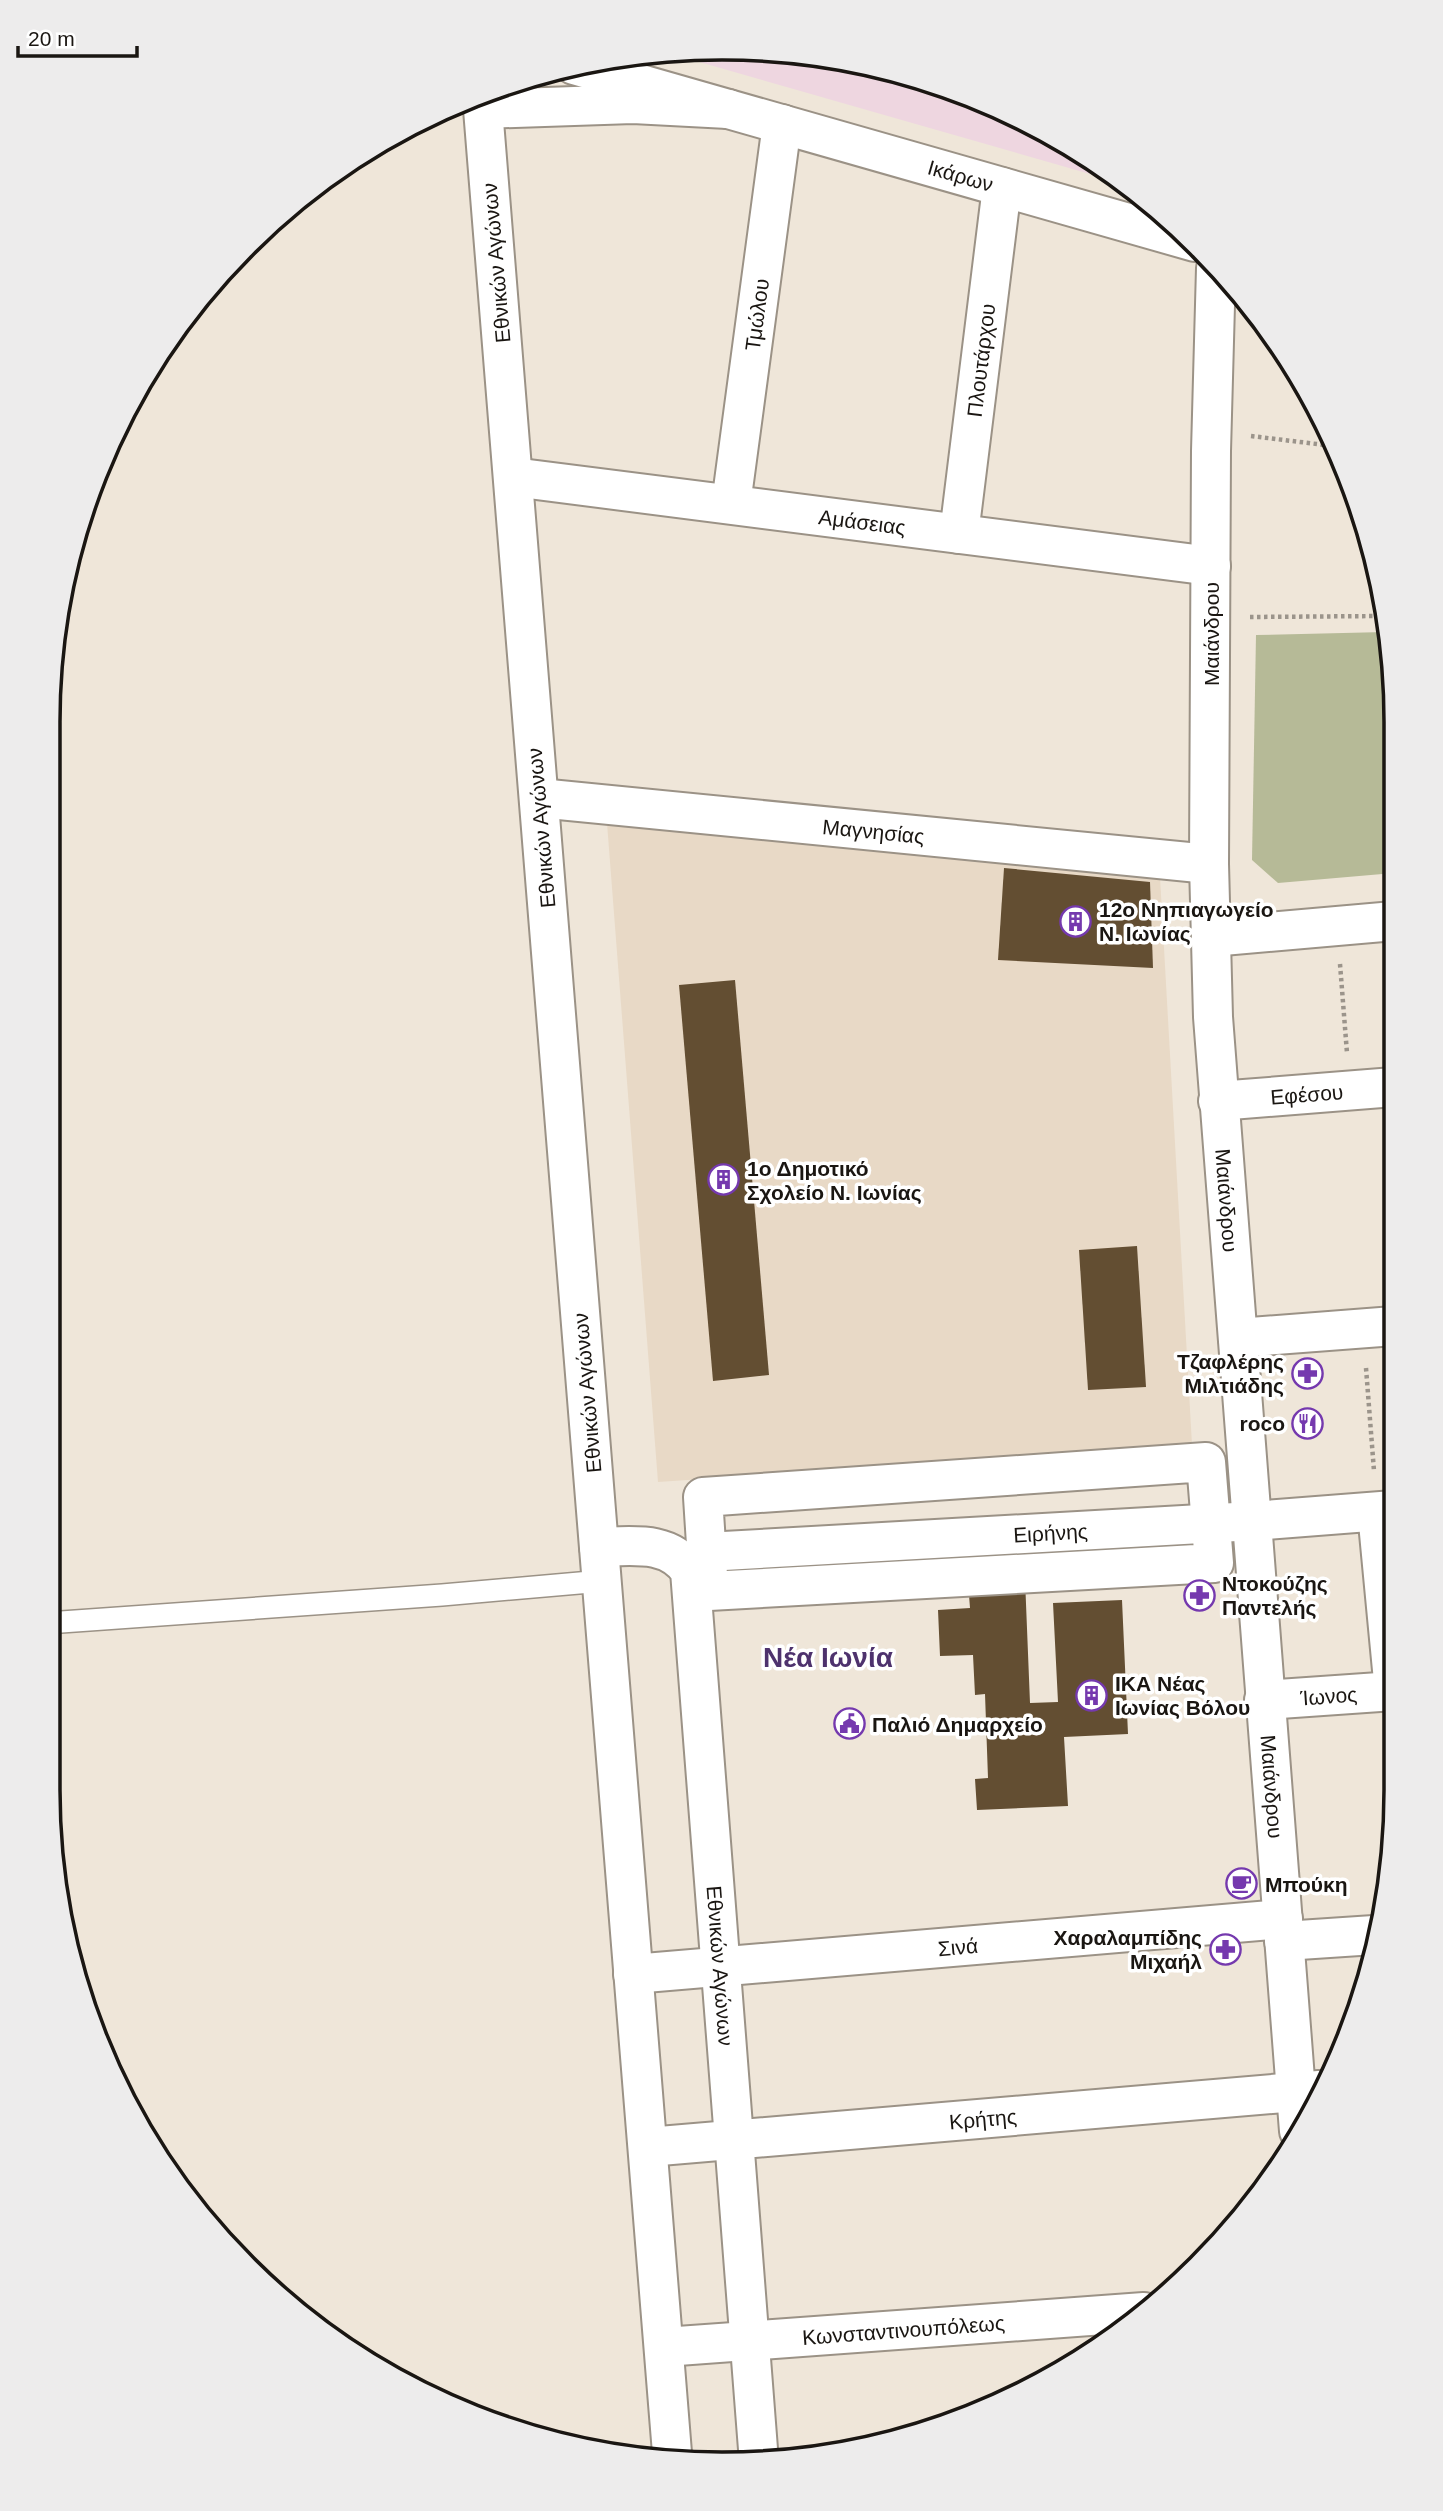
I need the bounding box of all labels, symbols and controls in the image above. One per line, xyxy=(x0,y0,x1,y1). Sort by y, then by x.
scale bar xyxy=(18,14,136,58)
text: 20 m xyxy=(28,27,75,50)
street label: Ικάρων xyxy=(925,155,996,195)
street label: Εθνικών Αγώνων xyxy=(478,182,514,344)
street label: Τμώλου xyxy=(740,277,773,352)
street label: Πλουτάρχου xyxy=(962,302,999,418)
street label: Αμάσειας xyxy=(817,505,907,538)
street label: Μαιάνδρου xyxy=(1200,582,1223,686)
street label: Εθνικών Αγώνων xyxy=(523,747,559,909)
street label: Μαγνησίας xyxy=(821,814,925,847)
place label: 12ο Νηπιαγωγείο Ν. Ιωνίας xyxy=(1099,898,1274,946)
building icon: 12ο Νηπιαγωγείο Ν. Ιωνίας xyxy=(1059,904,1093,938)
street label: Εφέσου xyxy=(1269,1080,1344,1108)
street label: Μαιάνδρου xyxy=(1212,1148,1243,1253)
place label: 1ο Δημοτικό Σχολείο Ν. Ιωνίας xyxy=(747,1157,922,1205)
building icon: 1ο Δημοτικό Σχολείο Ν. Ιωνίας xyxy=(707,1163,741,1197)
street label: Εθνικών Αγώνων xyxy=(569,1312,605,1474)
place label: Τζαφλέρης Μιλτιάδης xyxy=(1177,1350,1284,1398)
pharmacy icon: Τζαφλέρης Μιλτιάδης xyxy=(1290,1356,1324,1390)
restaurant icon: roco xyxy=(1291,1406,1325,1440)
place label: roco xyxy=(1239,1412,1285,1435)
street label: Ειρήνης xyxy=(1013,1519,1088,1546)
place label: Ντοκούζης Παντελής xyxy=(1222,1572,1328,1620)
pharmacy icon: Ντοκούζης Παντελής xyxy=(1182,1578,1216,1612)
district label: Νέα Ιωνία xyxy=(763,1642,893,1673)
place label: ΙΚΑ Νέας Ιωνίας Βόλου xyxy=(1115,1672,1250,1720)
building icon: ΙΚΑ Νέας Ιωνίας Βόλου xyxy=(1075,1678,1109,1712)
street label: Ίωνος xyxy=(1299,1682,1358,1709)
public building icon: Παλιό Δημαρχείο xyxy=(832,1707,866,1741)
place label: Παλιό Δημαρχείο xyxy=(872,1713,1043,1736)
street label: Μαιάνδρου xyxy=(1257,1734,1288,1839)
cafe icon: Μπούκη xyxy=(1225,1867,1259,1901)
place label: Μπούκη xyxy=(1265,1873,1348,1896)
street label: Εθνικών Αγώνων xyxy=(703,1885,738,2047)
place label: Χαραλαμπίδης Μιχαήλ xyxy=(1054,1926,1202,1973)
pharmacy icon: Χαραλαμπίδης Μιχαήλ xyxy=(1208,1932,1242,1966)
street label: Σινά xyxy=(937,1933,979,1960)
street label: Κρήτης xyxy=(948,2104,1018,2133)
street label: Κωνσταντινουπόλεως xyxy=(801,2311,1005,2348)

